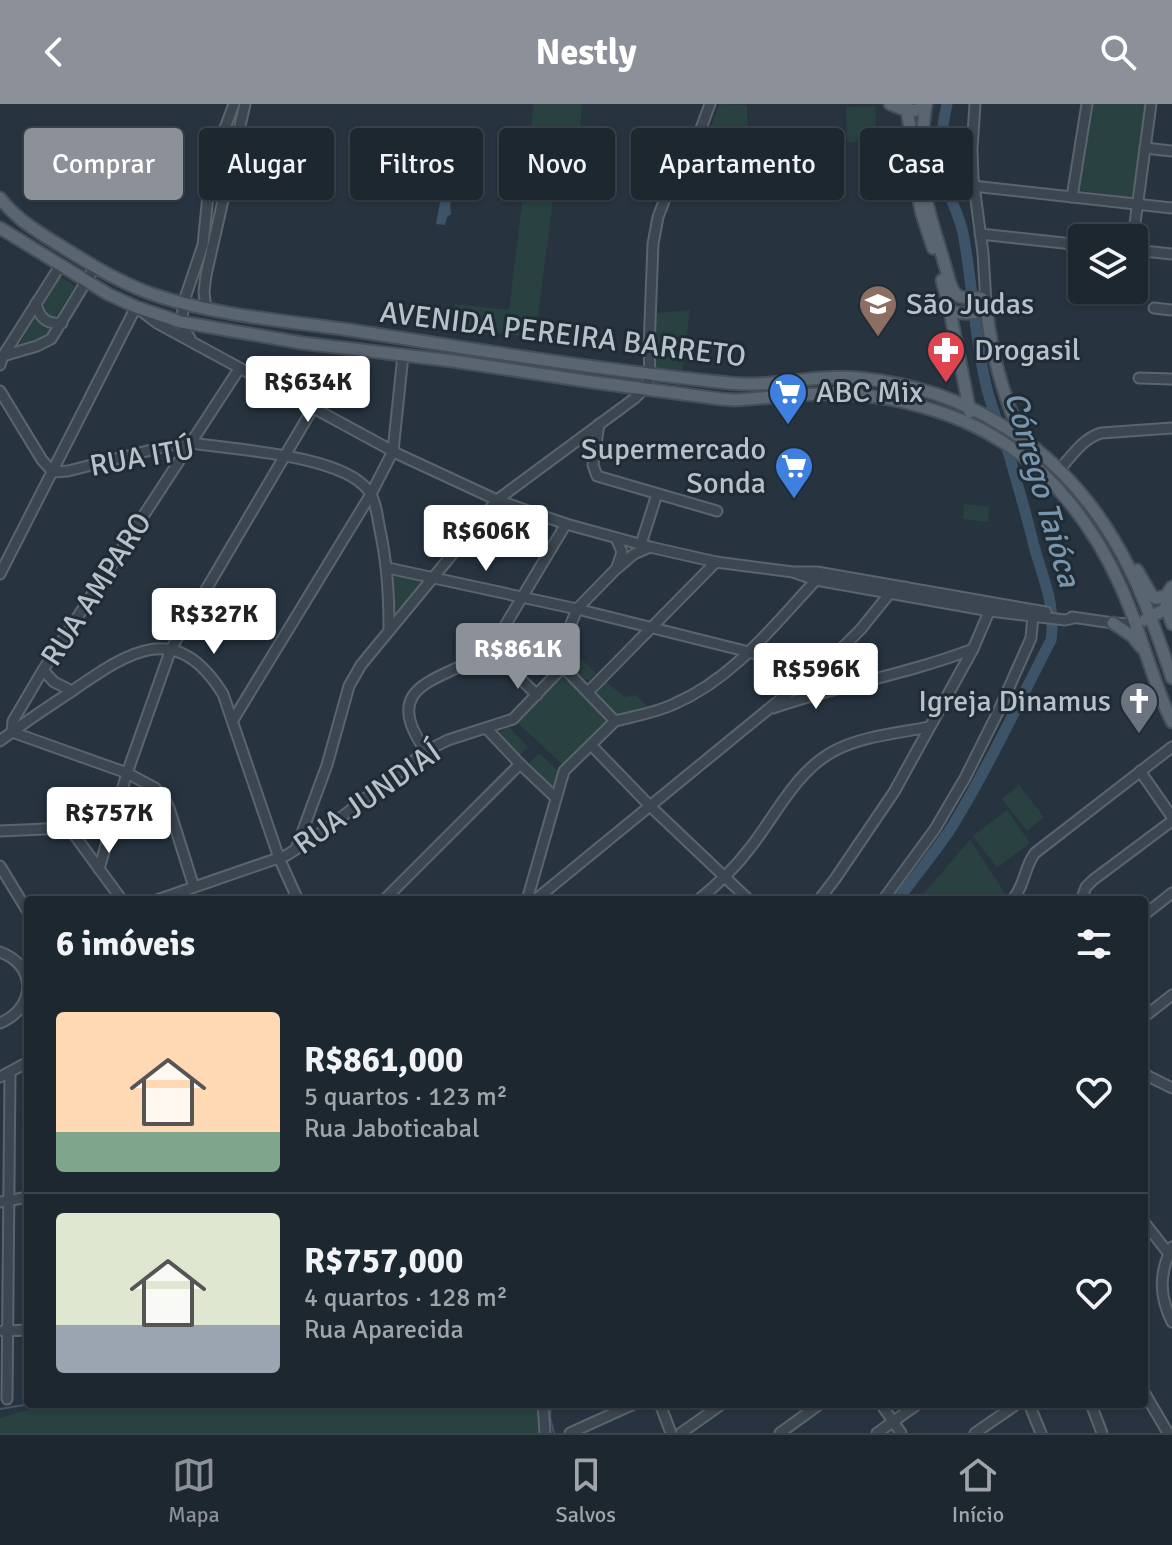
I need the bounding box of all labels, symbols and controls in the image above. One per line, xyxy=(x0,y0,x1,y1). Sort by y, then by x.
icon: back xyxy=(32,30,76,74)
text: Nestly xyxy=(535,30,637,75)
icon: search xyxy=(1096,30,1140,74)
chip: Comprar xyxy=(24,128,183,200)
chip: Alugar xyxy=(199,128,334,200)
chip: Filtros xyxy=(350,128,483,200)
chip: Novo xyxy=(499,128,615,200)
chip: Apartamento xyxy=(631,128,844,200)
chip: Casa xyxy=(860,128,973,200)
map controls xyxy=(1068,224,1148,304)
button: layers xyxy=(1068,224,1148,304)
school or university icon: São Judas xyxy=(857,283,899,338)
place label: São Judas xyxy=(906,286,1034,323)
street label: AVENIDA PEREIRA BARRETO xyxy=(378,294,748,375)
pharmacy icon: Drogasil xyxy=(925,329,967,384)
place label: Drogasil xyxy=(974,332,1081,369)
pin: R$634K xyxy=(243,356,373,424)
text: R$634K xyxy=(264,366,352,398)
supermarket icon: ABC Mix xyxy=(767,371,809,426)
place label: ABC Mix xyxy=(816,374,923,411)
water label: Córrego Taióca xyxy=(996,387,1089,592)
street label: RUA ITÚ xyxy=(87,430,197,485)
place label: Supermercado Sonda xyxy=(581,431,766,502)
supermarket icon: Supermercado Sonda xyxy=(773,445,815,500)
pin: R$606K xyxy=(421,505,551,573)
street label: RUA AMPARO xyxy=(33,506,160,673)
text: R$606K xyxy=(442,515,530,547)
pin: R$327K xyxy=(149,588,279,656)
text: R$327K xyxy=(170,598,258,630)
pin: R$861K xyxy=(453,623,583,691)
text: R$861K xyxy=(474,633,562,665)
pin: R$596K xyxy=(751,643,881,711)
text: R$596K xyxy=(772,653,860,685)
church icon: Igreja Dinamus xyxy=(1118,680,1160,735)
place label: Igreja Dinamus xyxy=(918,683,1111,720)
street label: RUA JUNDIAÍ xyxy=(286,734,448,863)
pin: R$757K xyxy=(44,787,174,855)
text: R$757K xyxy=(65,797,153,829)
icon: filters xyxy=(1072,922,1116,966)
text: 6 imóveis xyxy=(56,923,195,965)
text: R$861,000 xyxy=(304,1039,463,1081)
icon: home xyxy=(120,1044,216,1140)
icon: heart xyxy=(1072,1070,1116,1114)
text: 5 quartos · 123 m² xyxy=(304,1081,508,1113)
text: Rua Jaboticabal xyxy=(304,1113,480,1145)
text: R$757,000 xyxy=(304,1240,463,1282)
icon: home xyxy=(120,1245,216,1341)
icon: heart xyxy=(1072,1271,1116,1315)
text: 4 quartos · 128 m² xyxy=(304,1282,508,1314)
text: Rua Aparecida xyxy=(304,1314,464,1346)
tab: Mapa xyxy=(168,1453,220,1528)
tab: Salvos xyxy=(555,1453,616,1528)
tab: Início xyxy=(952,1453,1004,1528)

